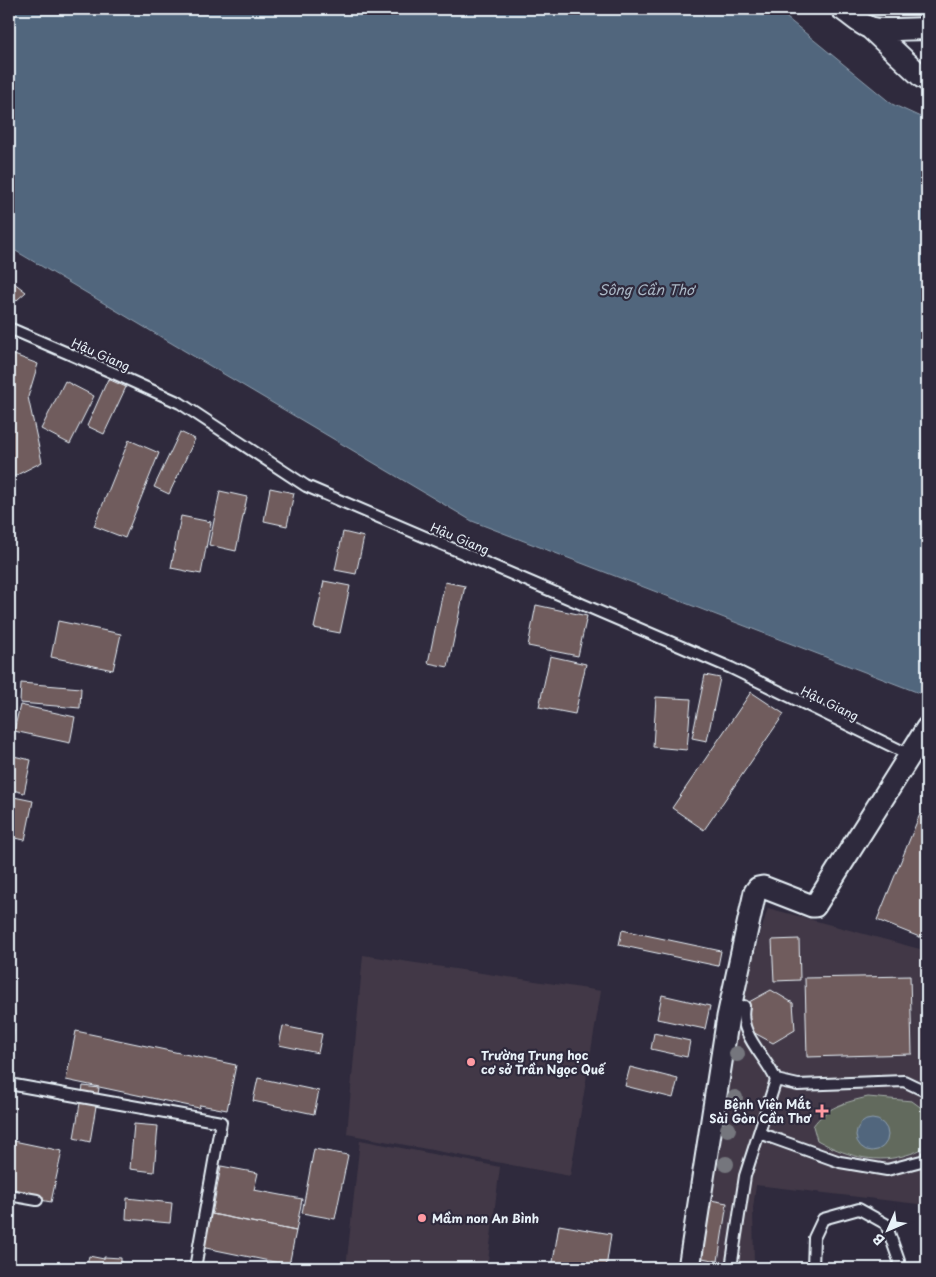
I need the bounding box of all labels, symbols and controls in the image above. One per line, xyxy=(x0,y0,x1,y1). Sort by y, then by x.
water label: Sông Cần Thơ xyxy=(598,279,697,300)
street label: Hậu Giang xyxy=(69,333,133,375)
street label: Hậu Giang xyxy=(428,518,492,558)
street label: Hậu Giang xyxy=(798,681,862,725)
place label: Trường Trung học cơ sở Trần Ngọc Quế xyxy=(481,1046,606,1078)
marker: Trường Trung học cơ sở Trần Ngọc Quế xyxy=(465,1056,477,1068)
place label: Bệnh Viện Mắt Sài Gòn Cần Thơ xyxy=(709,1095,812,1127)
marker: Bệnh Viện Mắt Sài Gòn Cần Thơ xyxy=(815,1104,829,1118)
north arrow xyxy=(864,1204,914,1254)
place label: Mầm non An Bình xyxy=(432,1209,539,1227)
marker: Mầm non An Bình xyxy=(416,1212,428,1224)
text: B xyxy=(868,1229,889,1250)

